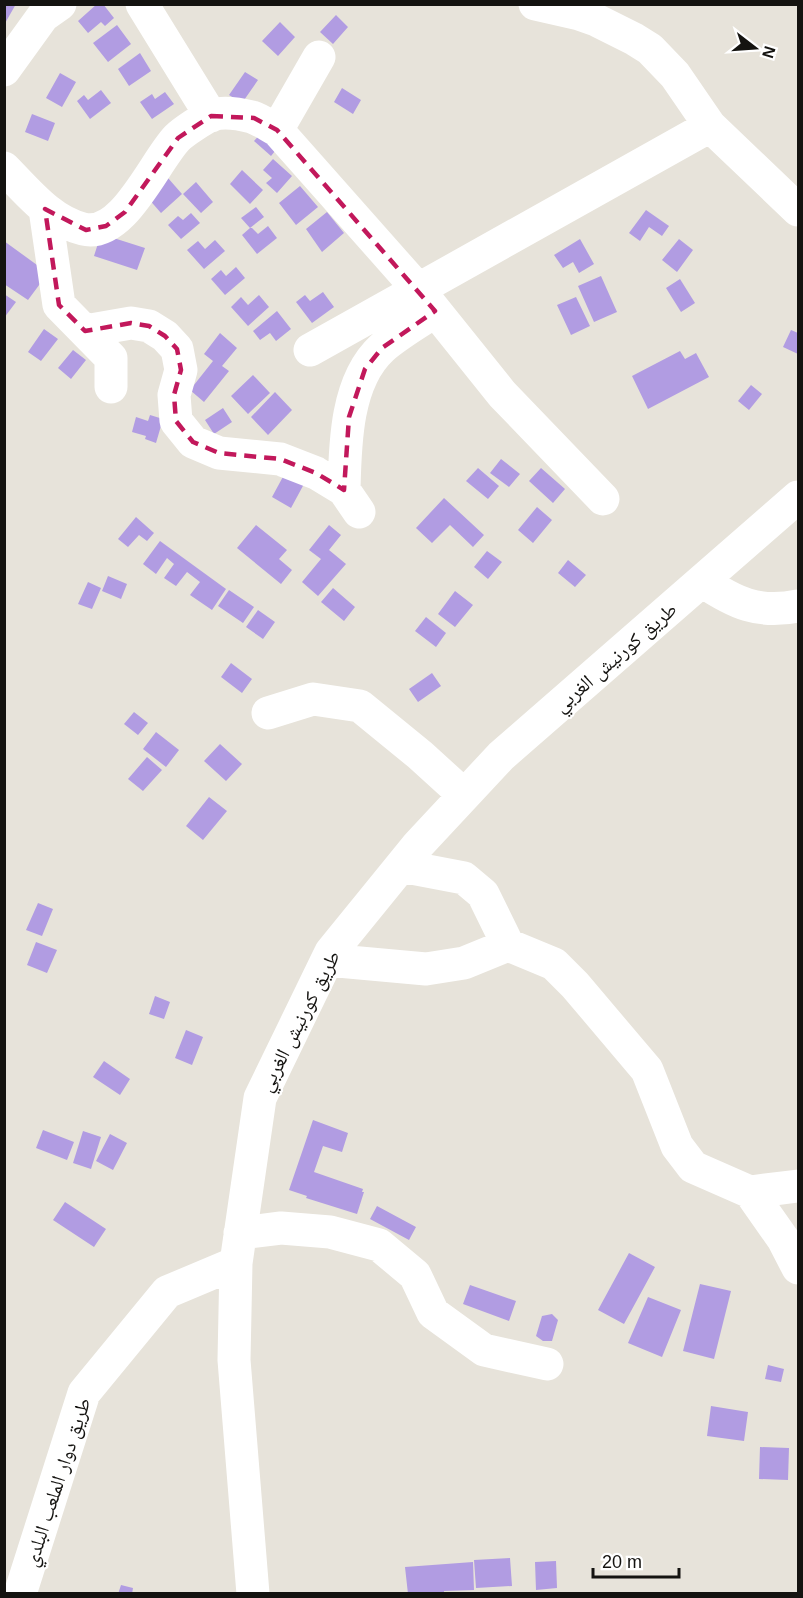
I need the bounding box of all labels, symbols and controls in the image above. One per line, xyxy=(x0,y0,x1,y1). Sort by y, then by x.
north arrow xyxy=(725,18,785,78)
text: N xyxy=(759,44,779,60)
street label: طريق كورنيش الغربي xyxy=(549,598,684,720)
street label: طريق كورنيش الغربي xyxy=(254,947,349,1097)
street label: طريق دوار الملعب البلدي xyxy=(19,1395,100,1571)
scale bar xyxy=(593,1541,678,1579)
text: 20 m xyxy=(602,1552,642,1572)

